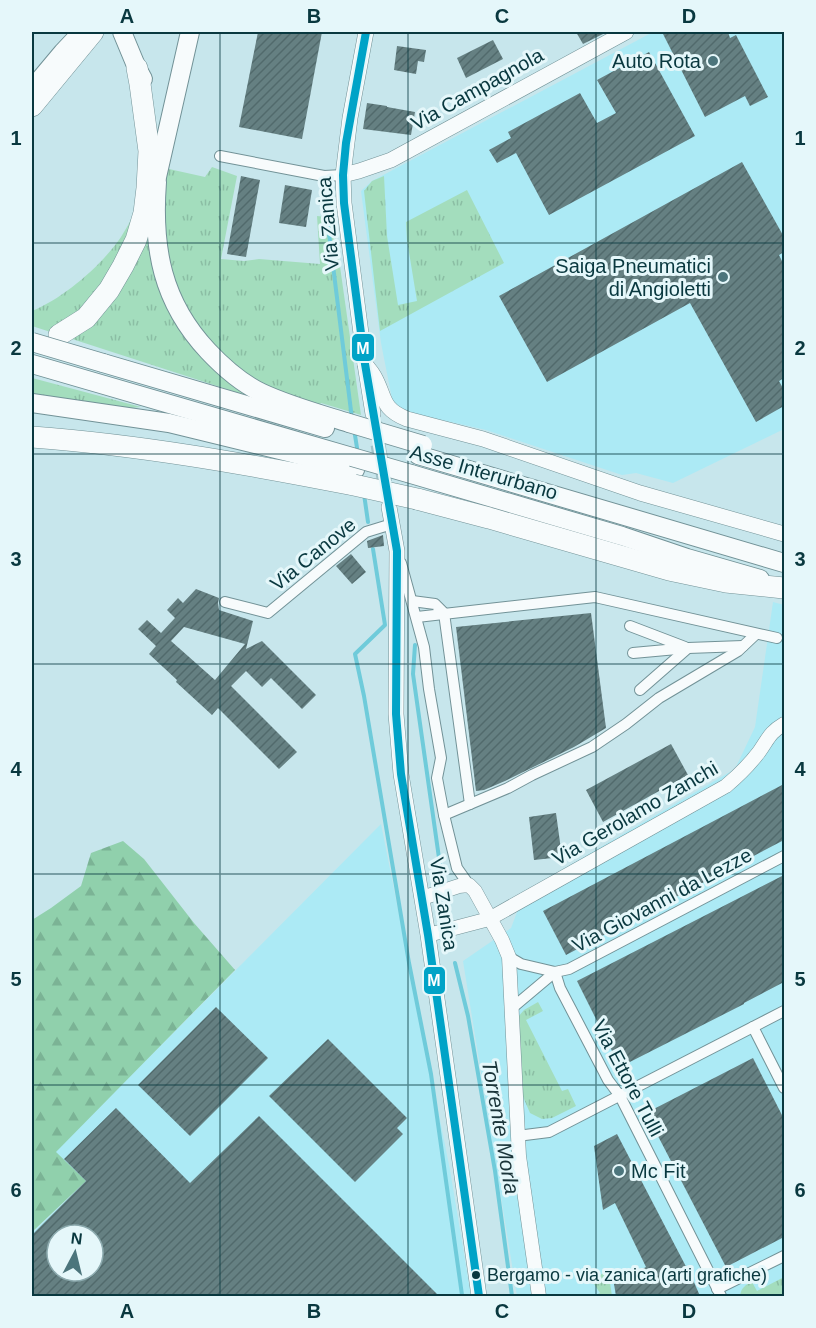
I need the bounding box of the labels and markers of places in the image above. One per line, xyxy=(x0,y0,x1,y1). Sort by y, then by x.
place label: Auto Rota xyxy=(612,50,702,72)
marker: Auto Rota xyxy=(706,54,720,68)
place label: Saiga Pneumatici di Angioletti xyxy=(555,255,711,300)
marker: Saiga Pneumatici di Angioletti xyxy=(716,270,730,284)
place label: Mc Fit xyxy=(631,1160,686,1182)
marker: Mc Fit xyxy=(612,1164,626,1178)
place label: Bergamo - via zanica (arti grafiche) xyxy=(487,1265,767,1285)
marker: Bergamo - via zanica (arti grafiche) xyxy=(470,1269,482,1281)

